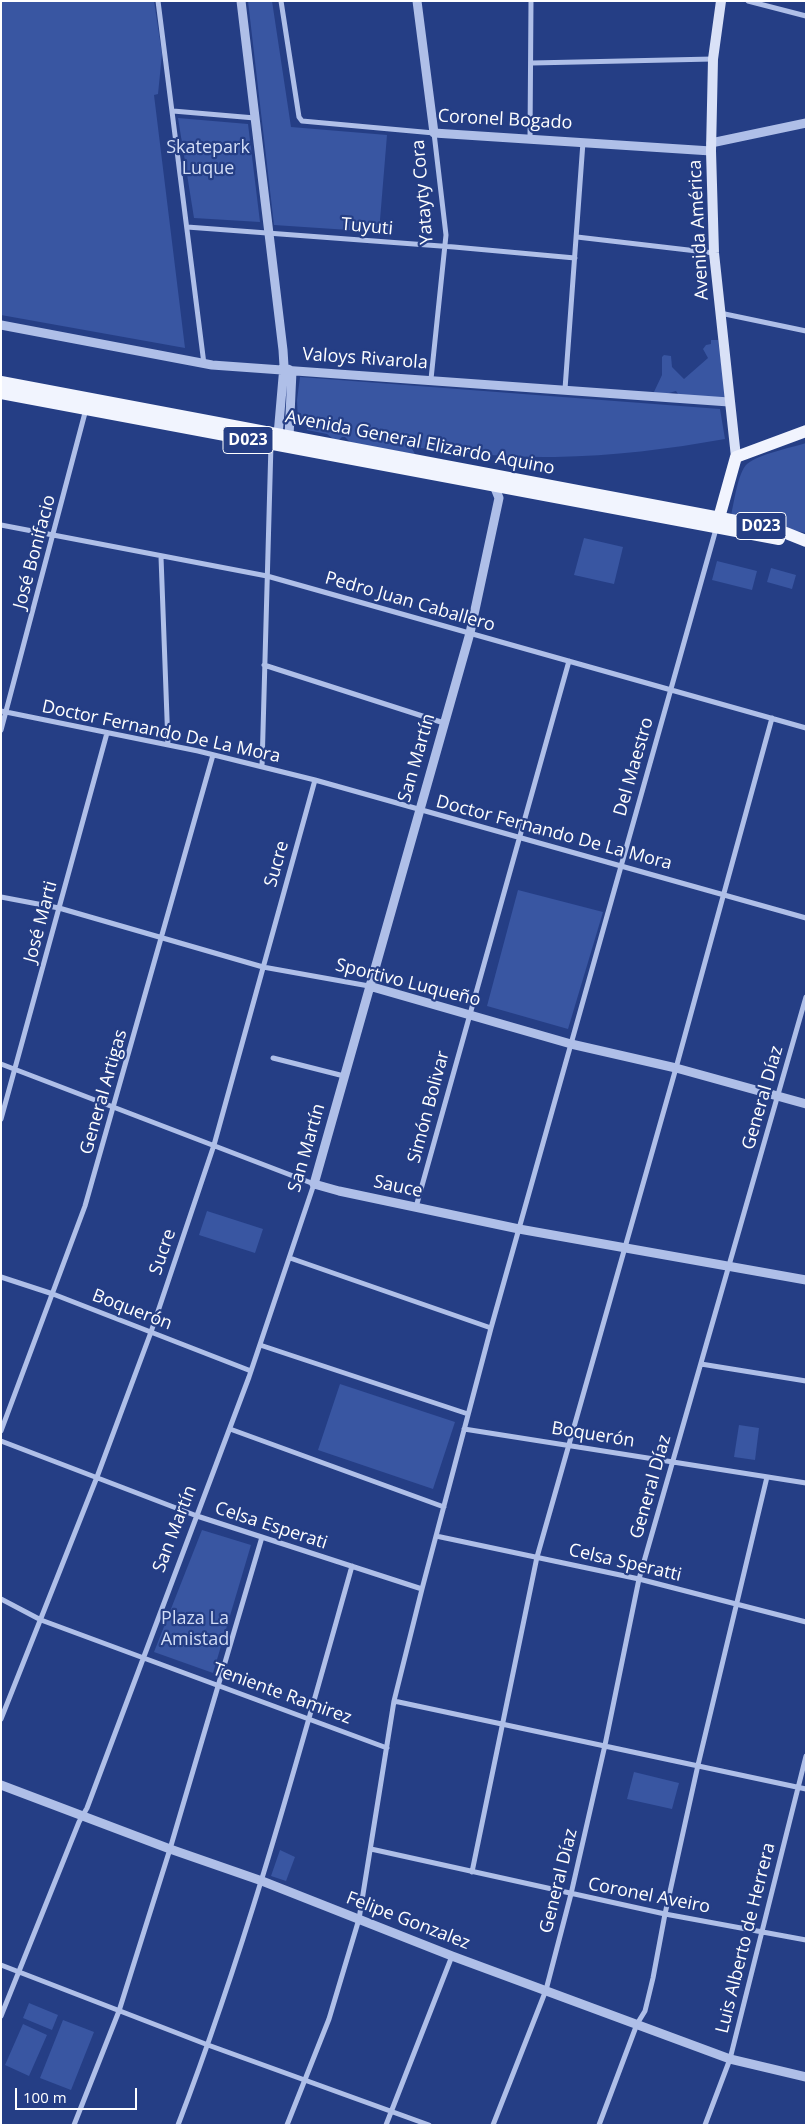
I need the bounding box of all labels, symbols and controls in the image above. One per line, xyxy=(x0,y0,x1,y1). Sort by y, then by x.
street label: Coronel Bogado xyxy=(437,106,573,134)
park label: Skatepark Luque xyxy=(166,137,250,180)
street label: Yatayty Cora xyxy=(408,139,438,245)
street label: Avenida América xyxy=(685,159,713,301)
street label: Tuyuti xyxy=(340,214,394,240)
street label: Valoys Rivarola xyxy=(302,344,428,374)
street label: Avenida General Elizardo Aquino xyxy=(283,406,557,480)
road number: D023 xyxy=(223,426,273,454)
street label: José Bonifacio xyxy=(9,493,61,611)
road number: D023 xyxy=(736,512,786,540)
street label: Pedro Juan Caballero xyxy=(322,567,498,637)
street label: Doctor Fernando De La Mora xyxy=(40,696,282,768)
street label: San Martín xyxy=(394,711,440,805)
street label: Del Maestro xyxy=(610,715,658,819)
street label: Doctor Fernando De La Mora xyxy=(434,791,674,875)
street label: Sucre xyxy=(260,838,294,890)
street label: José Marti xyxy=(20,879,62,965)
street label: Sportivo Luqueño xyxy=(333,954,483,1012)
street label: General Artigas xyxy=(76,1027,132,1157)
street label: General Díaz xyxy=(738,1044,788,1152)
street label: Simón Bolivar xyxy=(404,1048,454,1166)
street label: San Martín xyxy=(284,1101,330,1195)
street label: Sauce xyxy=(371,1171,425,1203)
street label: Sucre xyxy=(145,1226,181,1278)
street label: Boquerón xyxy=(89,1285,175,1335)
street label: Boquerón xyxy=(550,1418,636,1452)
street label: General Díaz xyxy=(626,1433,676,1541)
street label: San Martín xyxy=(149,1483,201,1575)
street label: Celsa Esperati xyxy=(212,1498,330,1554)
street label: Celsa Speratti xyxy=(567,1540,683,1586)
park label: Plaza La Amistad xyxy=(161,1608,229,1650)
street label: Teniente Ramirez xyxy=(210,1659,354,1729)
street label: General Díaz xyxy=(536,1826,582,1936)
street label: Luis Alberto de Herrera xyxy=(712,1840,780,2036)
street label: Coronel Aveiro xyxy=(586,1874,712,1918)
street label: Felipe Gonzalez xyxy=(343,1887,473,1955)
scale bar xyxy=(18,2078,140,2110)
text: 100 m xyxy=(23,2087,67,2107)

